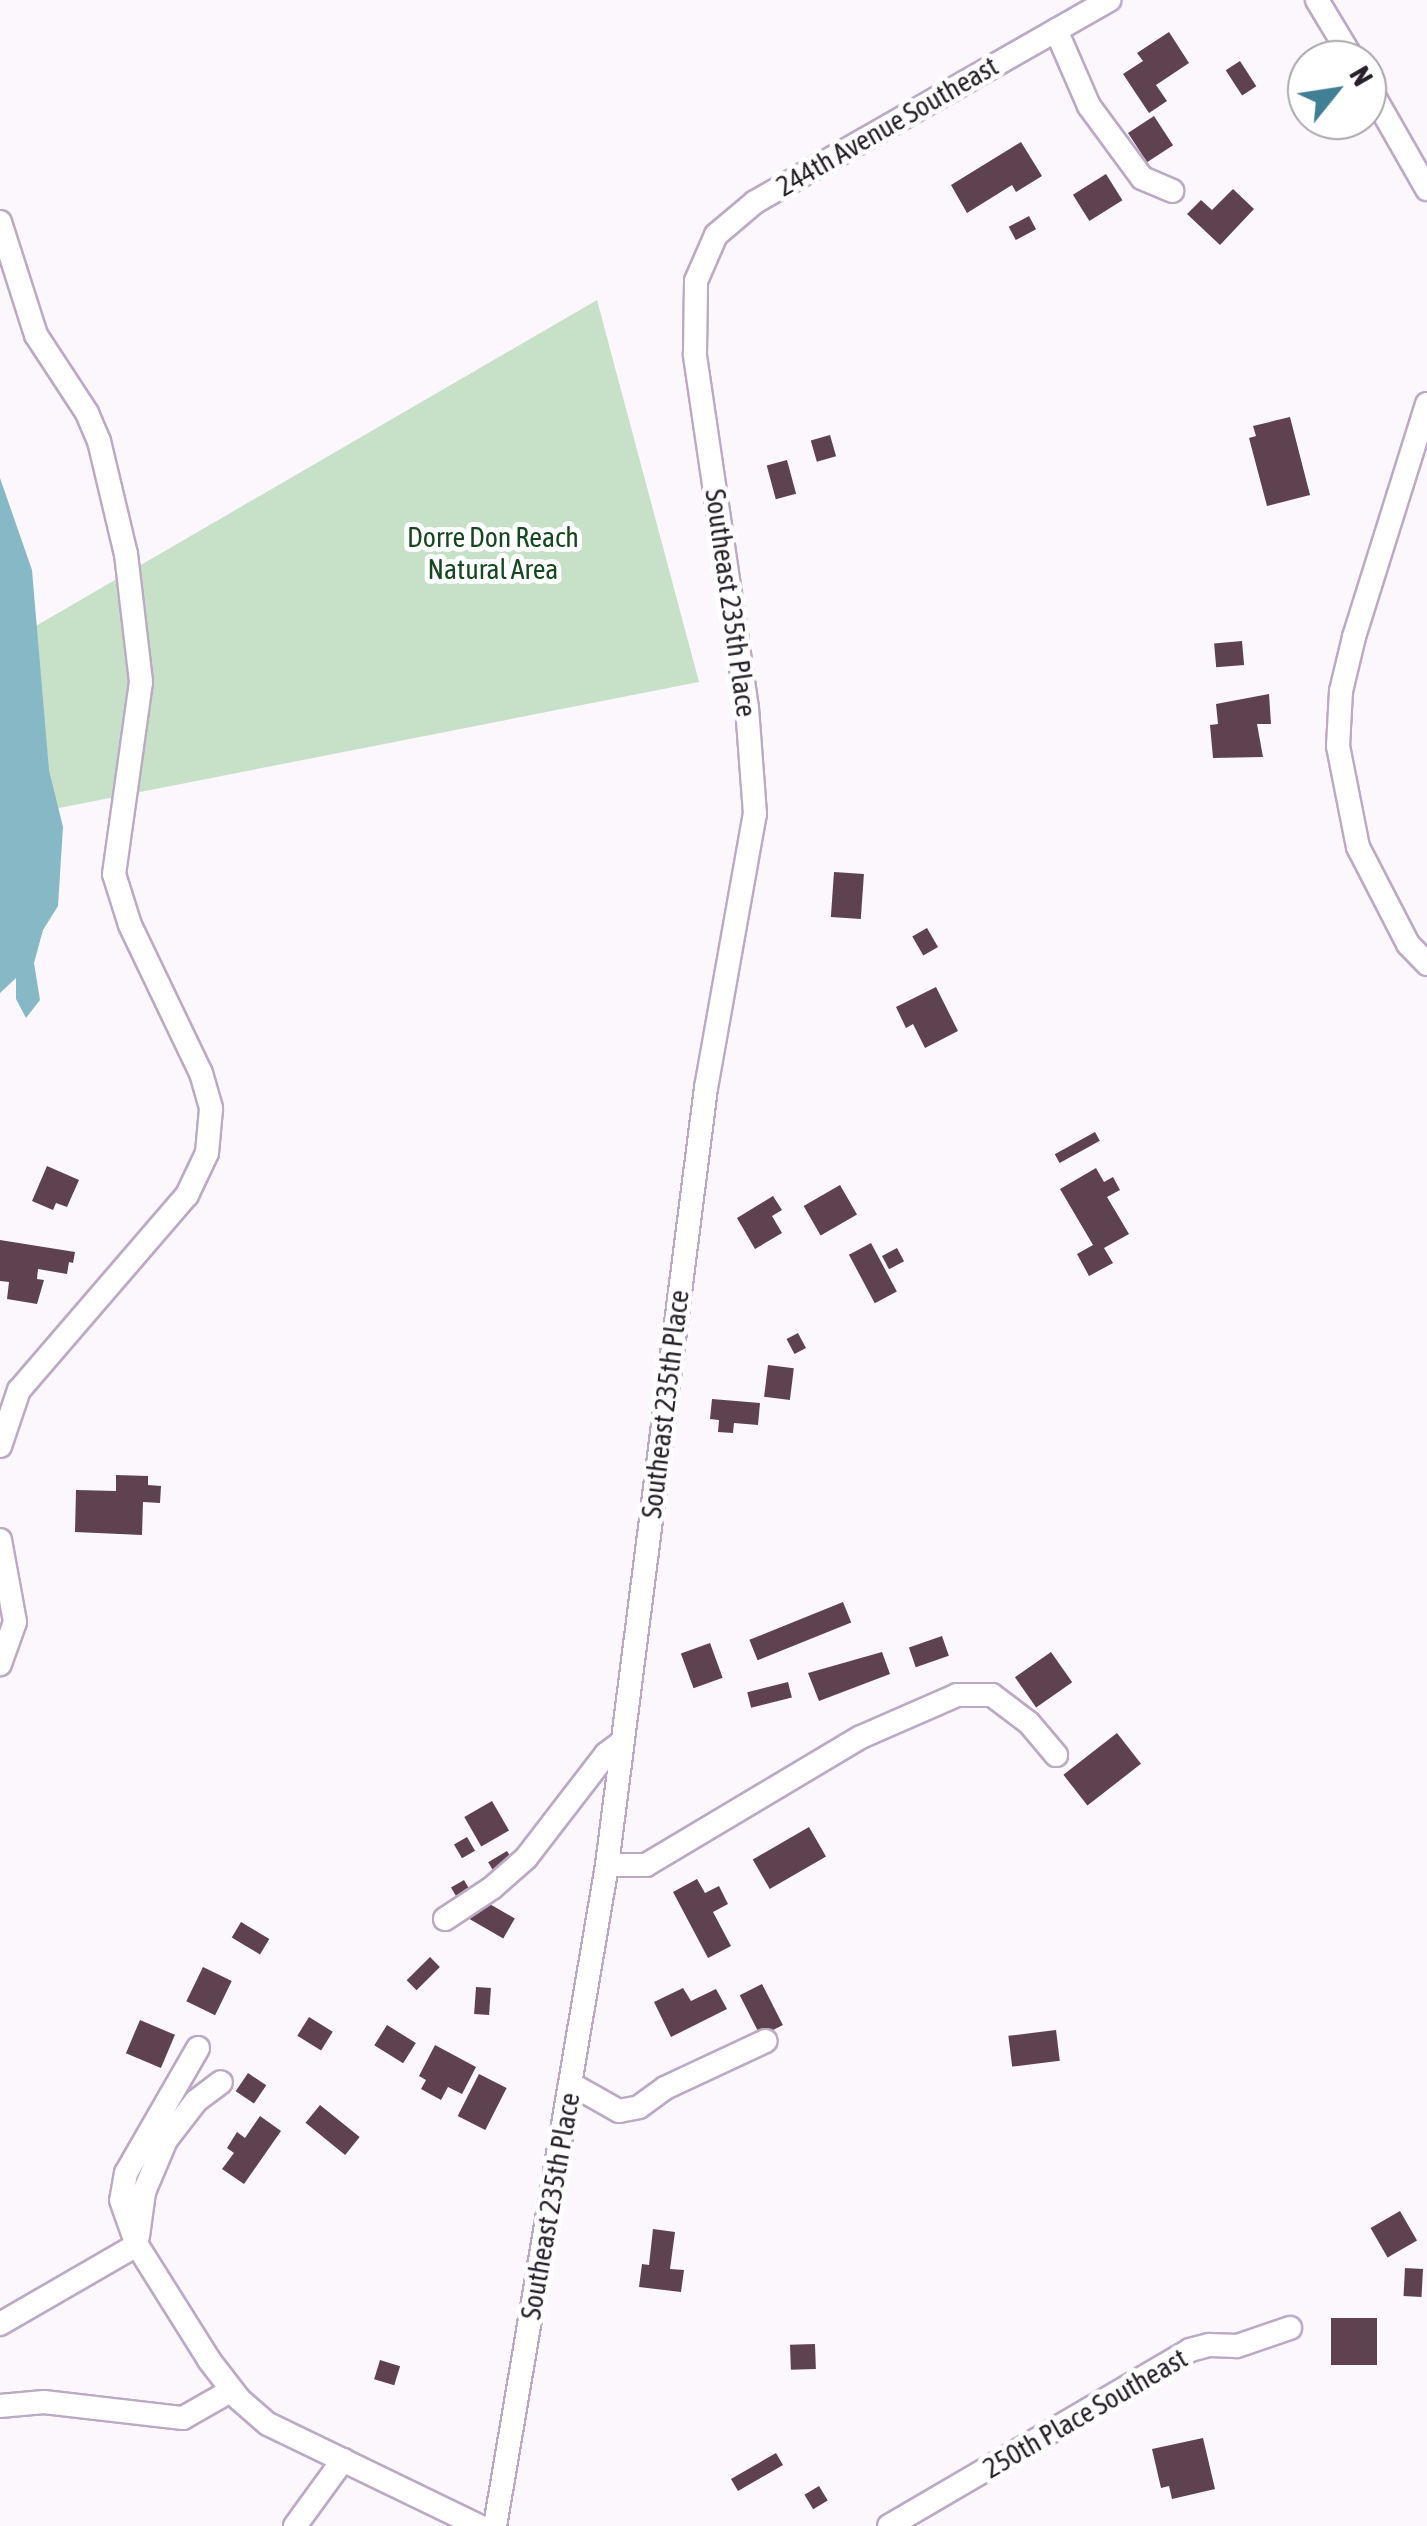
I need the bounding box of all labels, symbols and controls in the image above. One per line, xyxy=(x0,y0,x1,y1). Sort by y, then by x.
north arrow xyxy=(1287,40,1387,140)
street label: 244th Avenue Southeast xyxy=(770,49,1004,203)
text: N xyxy=(1343,61,1379,91)
street label: Southeast 235th Place xyxy=(698,487,764,719)
park label: Dorre Don Reach Natural Area xyxy=(407,520,579,586)
street label: Southeast 235th Place xyxy=(634,1288,696,1520)
street label: Southeast 235th Place xyxy=(514,2090,586,2322)
street label: 250th Place Southeast xyxy=(977,2341,1193,2485)

